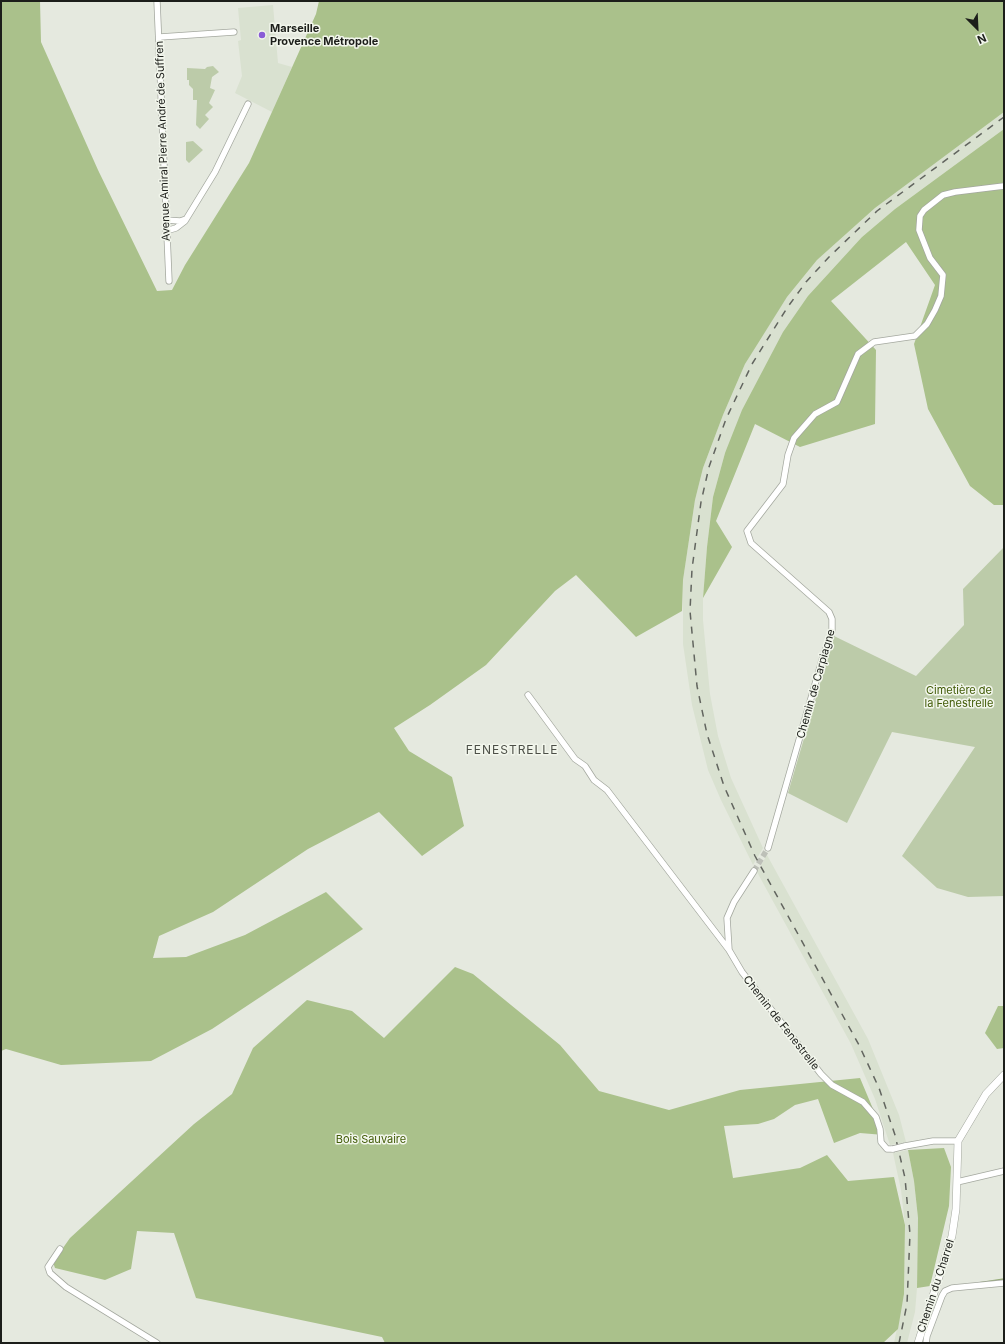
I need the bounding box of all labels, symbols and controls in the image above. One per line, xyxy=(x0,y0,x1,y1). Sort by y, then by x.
north arrow xyxy=(957,8,997,48)
place label: Marseille Provence Métropole xyxy=(270,22,378,48)
marker: Marseille Provence Métropole xyxy=(257,30,267,40)
text: N xyxy=(975,31,989,47)
street label: Avenue Amiral Pierre André de Suffren xyxy=(153,41,173,241)
street label: Chemin de Carpiagne xyxy=(794,628,838,740)
park label: Cimetière de la Fenestrelle xyxy=(925,684,993,710)
district label: FENESTRELLE xyxy=(466,743,558,757)
street label: Chemin de Fenestrelle xyxy=(740,973,822,1073)
park label: Bois Sauvaire xyxy=(336,1133,406,1147)
street label: Chemin du Charrel xyxy=(915,1238,957,1334)

